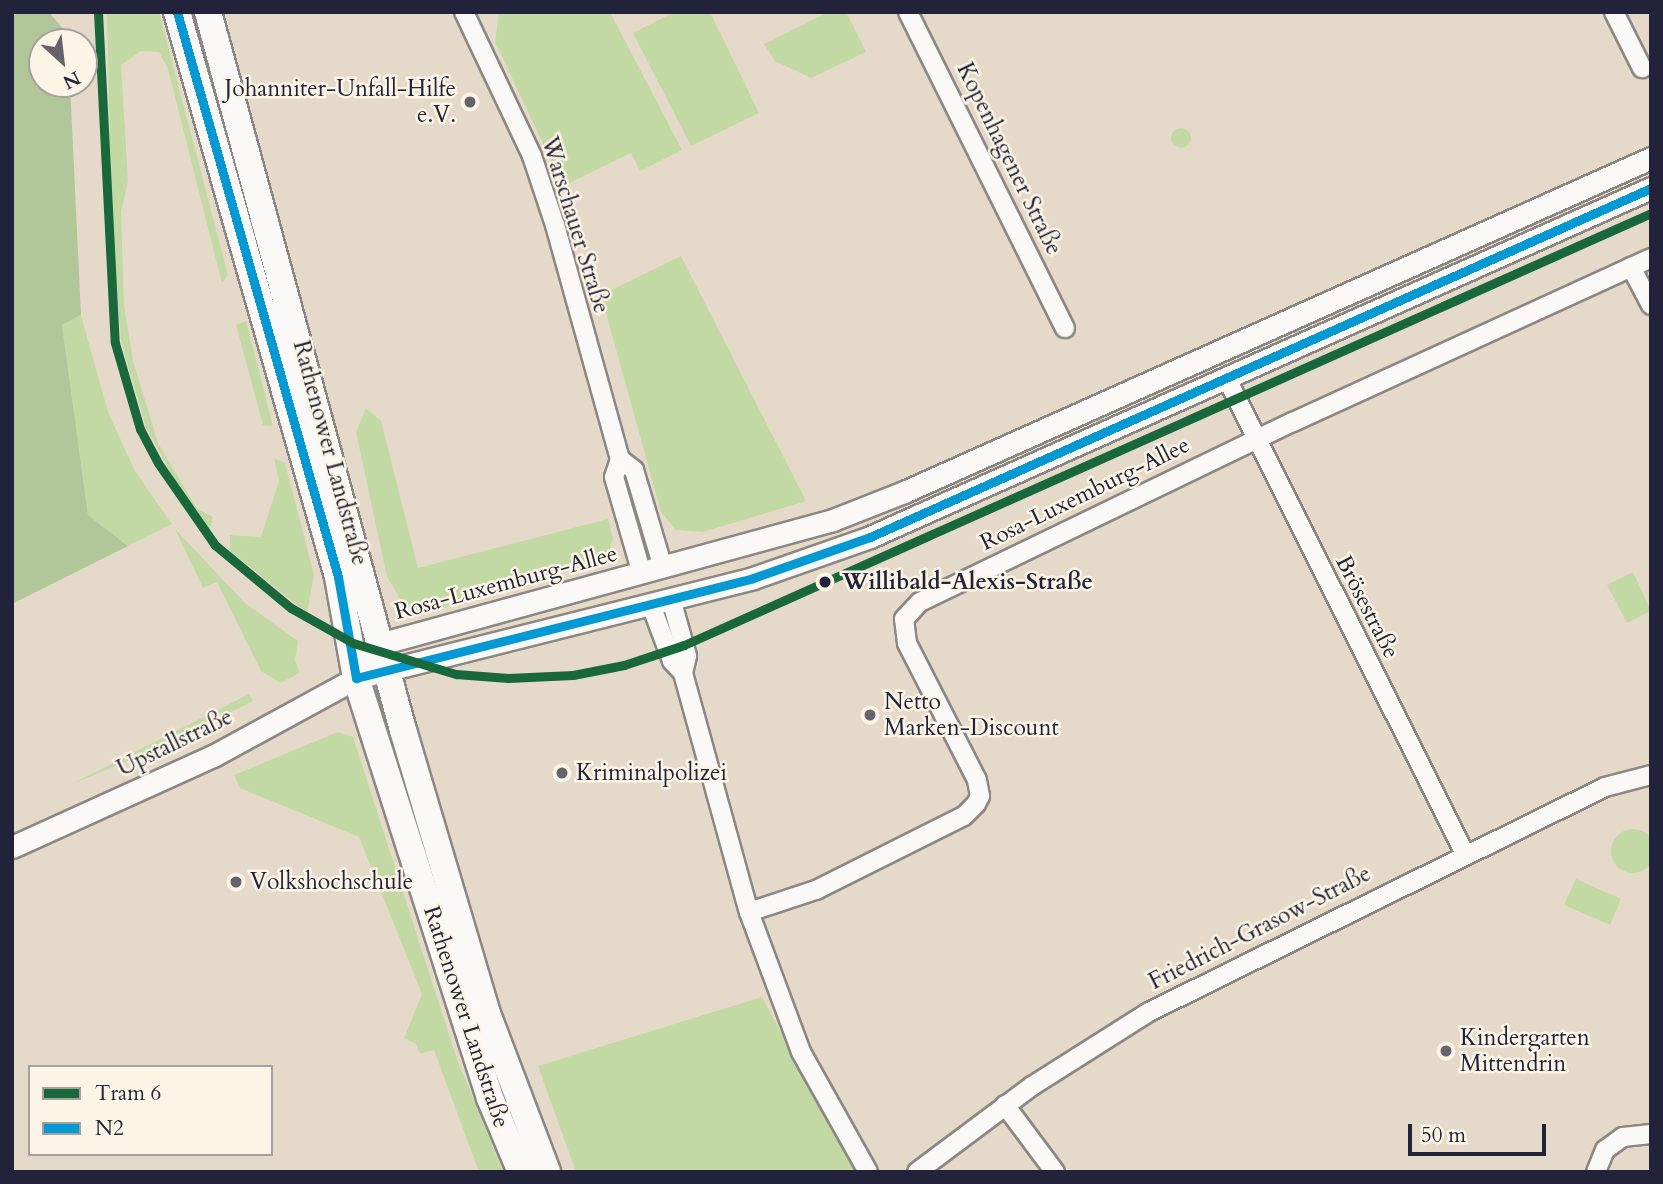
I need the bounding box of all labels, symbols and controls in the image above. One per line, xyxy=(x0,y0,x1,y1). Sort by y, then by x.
north arrow xyxy=(28,28,98,98)
street label: Kopenhagener Straße xyxy=(950,58,1068,260)
text: N xyxy=(58,65,85,95)
place label: Johanniter-Unfall-Hilfe e.V. xyxy=(225,75,456,129)
marker: Johanniter-Unfall-Hilfe e.V. xyxy=(462,94,478,110)
street label: Warschauer Straße xyxy=(535,133,615,317)
street label: Rathenower Landstraße xyxy=(287,337,373,569)
street label: Rosa-Luxemburg-Allee xyxy=(976,431,1194,557)
street label: Rosa-Luxemburg-Allee xyxy=(392,540,620,626)
street label: Brösestraße xyxy=(1329,551,1405,663)
place label: Willibald-Alexis-Straße xyxy=(842,568,1093,596)
marker: Willibald-Alexis-Straße xyxy=(814,571,836,593)
place label: Netto Marken-Discount xyxy=(884,688,1059,742)
street label: Upstallstraße xyxy=(113,703,237,783)
marker: Netto Marken-Discount xyxy=(862,707,878,723)
place label: Kriminalpolizei xyxy=(576,759,727,787)
marker: Kriminalpolizei xyxy=(554,765,570,781)
street label: Friedrich-Grasow-Straße xyxy=(1144,860,1376,996)
place label: Volkshochschule xyxy=(250,868,413,896)
marker: Volkshochschule xyxy=(228,874,244,890)
street label: Rathenower Landstraße xyxy=(417,903,515,1131)
place label: Kindergarten Mittendrin xyxy=(1460,1024,1590,1078)
marker: Kindergarten Mittendrin xyxy=(1438,1043,1454,1059)
legend xyxy=(28,1065,273,1156)
text: Tram 6 xyxy=(95,1079,161,1108)
scale bar xyxy=(1411,1110,1549,1154)
text: N2 xyxy=(95,1114,124,1143)
text: 50 m xyxy=(1421,1121,1466,1150)

